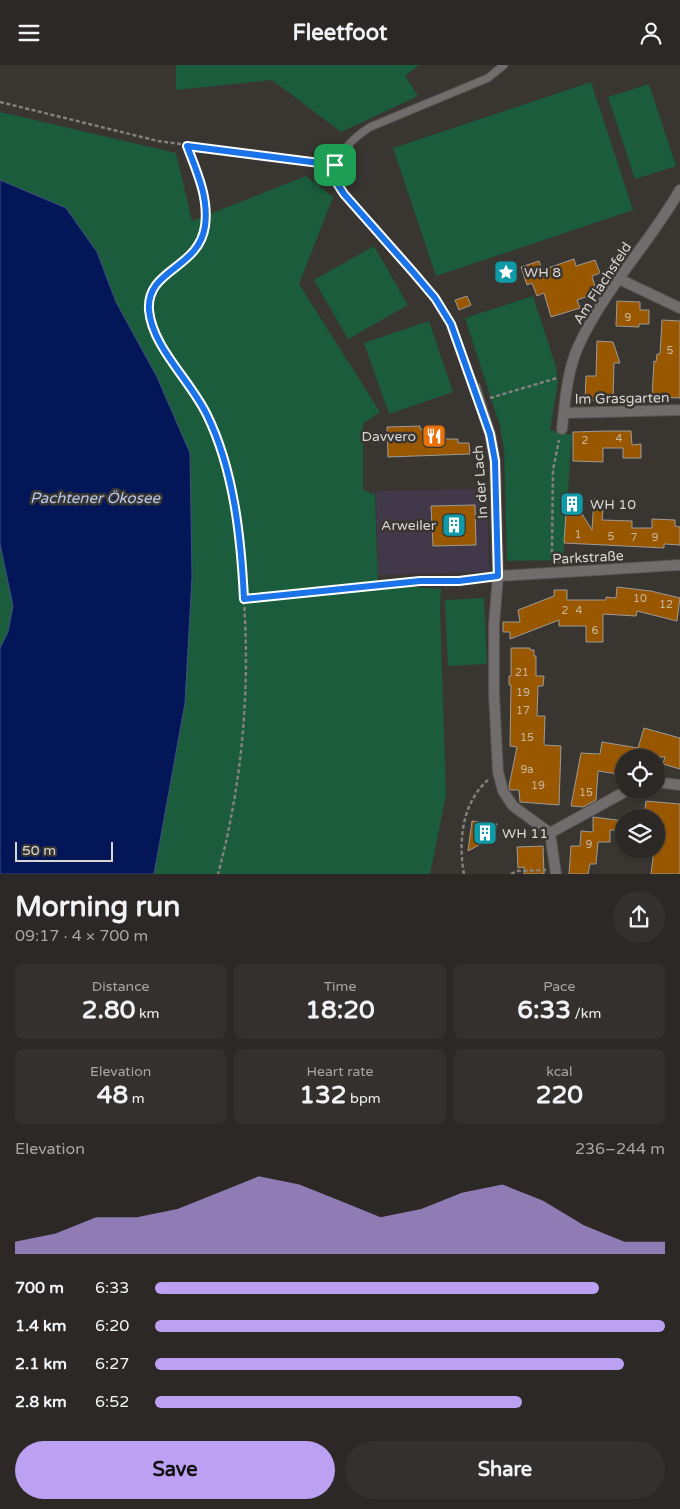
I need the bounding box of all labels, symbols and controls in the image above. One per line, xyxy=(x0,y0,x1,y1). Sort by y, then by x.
icon: menu xyxy=(15,19,43,47)
icon: person xyxy=(637,19,665,47)
text: Fleetfoot xyxy=(293,20,387,46)
pin xyxy=(314,144,356,186)
icon: arrive xyxy=(321,151,349,179)
street label: Am Flachsfeld xyxy=(570,239,635,328)
place icon: WH 8 xyxy=(493,259,519,285)
place label: WH 8 xyxy=(524,264,561,281)
house number: 9 xyxy=(625,311,632,324)
house number: 5 xyxy=(667,344,674,357)
street label: Im Grasgarten xyxy=(575,389,669,408)
restaurant icon: Davvero xyxy=(421,423,447,449)
place label: Davvero xyxy=(362,428,416,445)
house number: 4 xyxy=(616,432,623,445)
house number: 2 xyxy=(582,434,589,447)
street label: In der Lach xyxy=(469,445,492,519)
water label: Pachtener Ökosee xyxy=(30,489,161,507)
building icon: WH 10 xyxy=(559,491,585,517)
place label: WH 10 xyxy=(590,496,636,513)
building icon: Arweiler xyxy=(441,512,467,538)
place label: Arweiler xyxy=(381,517,437,534)
house number: 1 xyxy=(575,528,581,541)
house number: 5 xyxy=(608,530,615,543)
house number: 7 xyxy=(631,531,638,544)
house number: 9 xyxy=(652,531,659,544)
street label: Parkstraße xyxy=(552,547,624,568)
house number: 10 xyxy=(633,592,647,605)
house number: 12 xyxy=(659,598,673,611)
house number: 2 xyxy=(562,604,569,617)
house number: 4 xyxy=(576,604,583,617)
house number: 6 xyxy=(592,624,599,637)
house number: 21 xyxy=(515,666,529,679)
house number: 19 xyxy=(516,686,530,699)
house number: 17 xyxy=(516,704,530,717)
house number: 15 xyxy=(520,731,534,744)
map controls xyxy=(615,749,665,859)
button: locate xyxy=(615,749,665,799)
house number: 9a xyxy=(520,763,534,776)
house number: 19 xyxy=(531,779,545,792)
house number: 15 xyxy=(579,786,593,799)
button: layers xyxy=(615,809,665,859)
building icon: WH 11 xyxy=(472,820,498,846)
place label: WH 11 xyxy=(502,825,548,842)
house number: 9 xyxy=(586,838,593,851)
scale bar xyxy=(15,839,112,862)
text: 50 m xyxy=(22,842,56,859)
text: Morning run xyxy=(15,890,180,924)
button: share xyxy=(613,891,665,943)
text: 09:17 · 4 × 700 m xyxy=(15,926,148,946)
text: Distance xyxy=(92,978,149,995)
text: Time xyxy=(324,978,356,995)
text: Pace xyxy=(543,978,575,995)
text: 2.80 xyxy=(82,995,135,1025)
text: 18:20 xyxy=(305,995,375,1025)
text: 6:33 xyxy=(517,995,571,1025)
text: km xyxy=(135,1005,159,1022)
text: /km xyxy=(571,1005,601,1022)
text: Elevation xyxy=(90,1063,151,1080)
text: Heart rate xyxy=(307,1063,373,1080)
text: kcal xyxy=(546,1063,572,1080)
text: 48 xyxy=(97,1080,128,1110)
text: 132 xyxy=(299,1080,346,1110)
text: 220 xyxy=(536,1080,583,1110)
text: m xyxy=(128,1090,145,1107)
text: bpm xyxy=(346,1090,381,1107)
text: Elevation xyxy=(15,1139,85,1159)
text: 236–244 m xyxy=(575,1139,665,1159)
text: 700 m xyxy=(15,1278,64,1298)
text: 6:33 xyxy=(95,1278,129,1298)
text: 1.4 km xyxy=(15,1316,67,1336)
text: 6:20 xyxy=(95,1316,129,1336)
text: 2.1 km xyxy=(15,1354,67,1374)
text: 6:27 xyxy=(95,1354,129,1374)
text: 2.8 km xyxy=(15,1392,67,1412)
text: 6:52 xyxy=(95,1392,129,1412)
button: Save xyxy=(15,1441,335,1499)
button: Share xyxy=(345,1441,665,1499)

